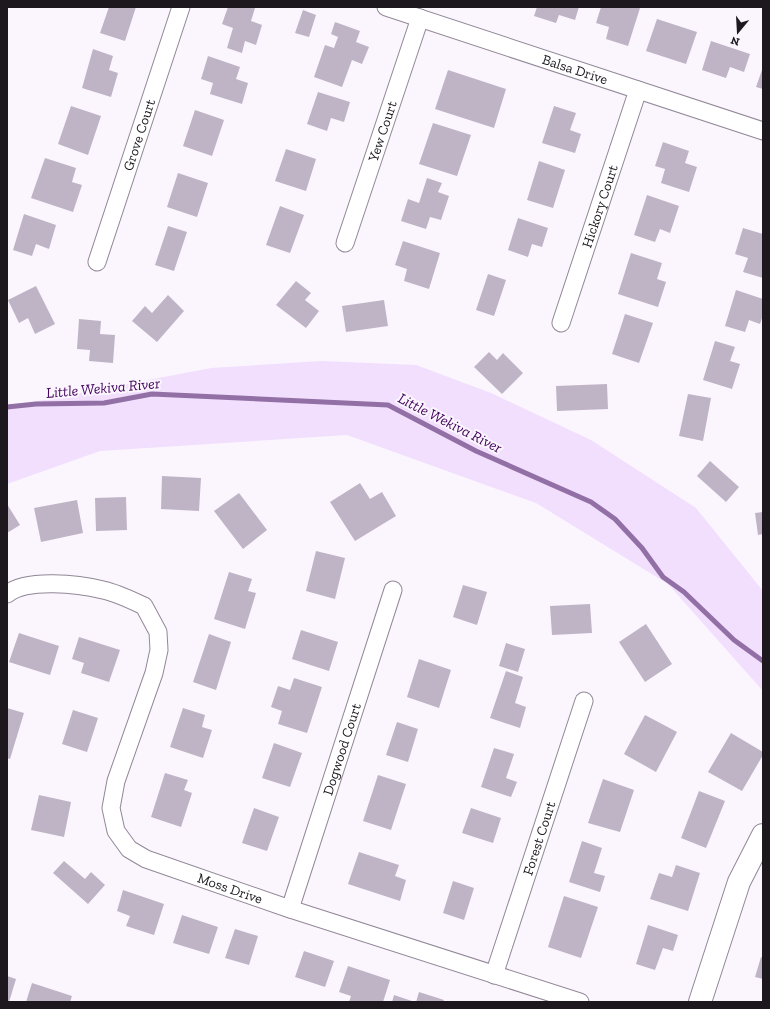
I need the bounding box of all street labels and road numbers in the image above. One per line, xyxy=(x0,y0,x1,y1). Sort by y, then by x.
street label: Balsa Drive xyxy=(540,51,610,88)
street label: Grove Court xyxy=(120,96,159,173)
street label: Yew Court xyxy=(364,98,401,165)
street label: Hickory Court xyxy=(578,162,622,250)
street label: Dogwood Court xyxy=(319,700,365,797)
street label: Forest Court xyxy=(519,798,560,878)
street label: Moss Drive xyxy=(195,870,265,908)

